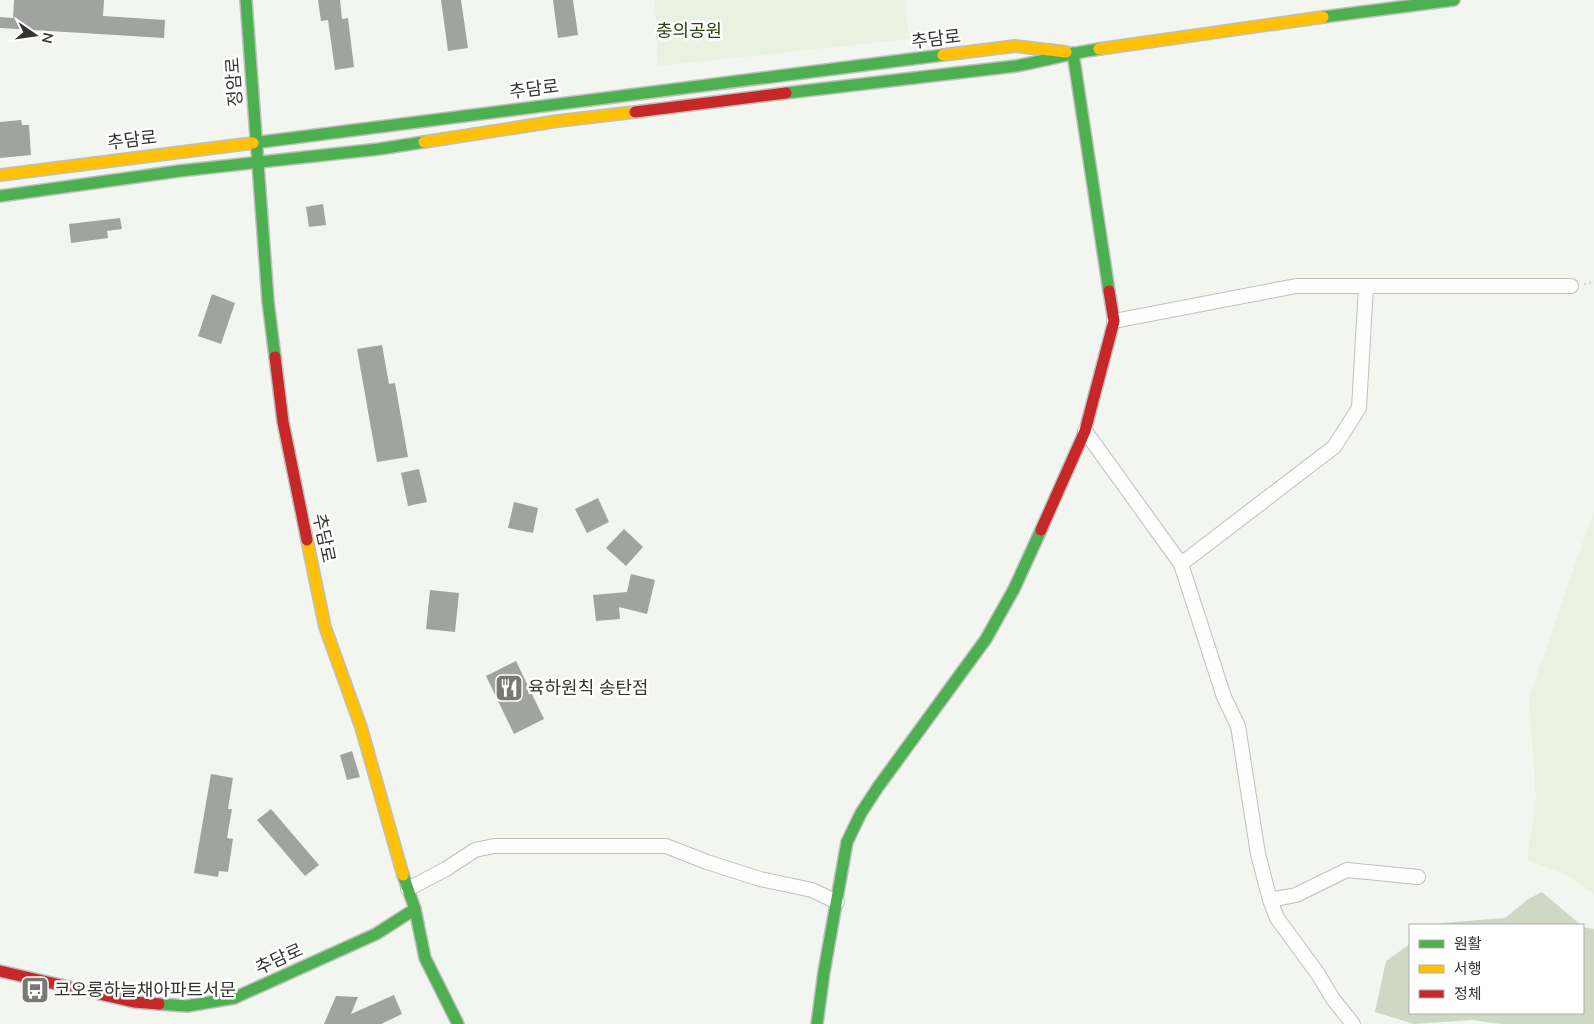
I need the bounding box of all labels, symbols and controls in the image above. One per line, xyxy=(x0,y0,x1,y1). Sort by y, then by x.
north arrow xyxy=(10,10,60,60)
park label: 충의공원 xyxy=(656,19,722,42)
street label: 추담로 xyxy=(910,24,962,53)
text: N xyxy=(38,31,58,45)
street label: 정암로 xyxy=(220,56,247,108)
street label: 추담로 xyxy=(508,74,560,103)
street label: 추담로 xyxy=(106,125,158,154)
street label: 추담로 xyxy=(308,511,341,565)
restaurant icon: 육하원칙 송탄점 xyxy=(494,673,524,703)
place label: 육하원칙 송탄점 xyxy=(528,676,649,699)
legend xyxy=(1409,924,1584,1014)
text: 원활 xyxy=(1454,934,1482,953)
street label: 추담로 xyxy=(251,938,306,979)
text: 서행 xyxy=(1454,959,1482,978)
bus stop icon: 코오롱하늘채아파트서문 xyxy=(20,975,50,1005)
place label: 코오롱하늘채아파트서문 xyxy=(54,978,236,1001)
text: 정체 xyxy=(1454,984,1482,1003)

